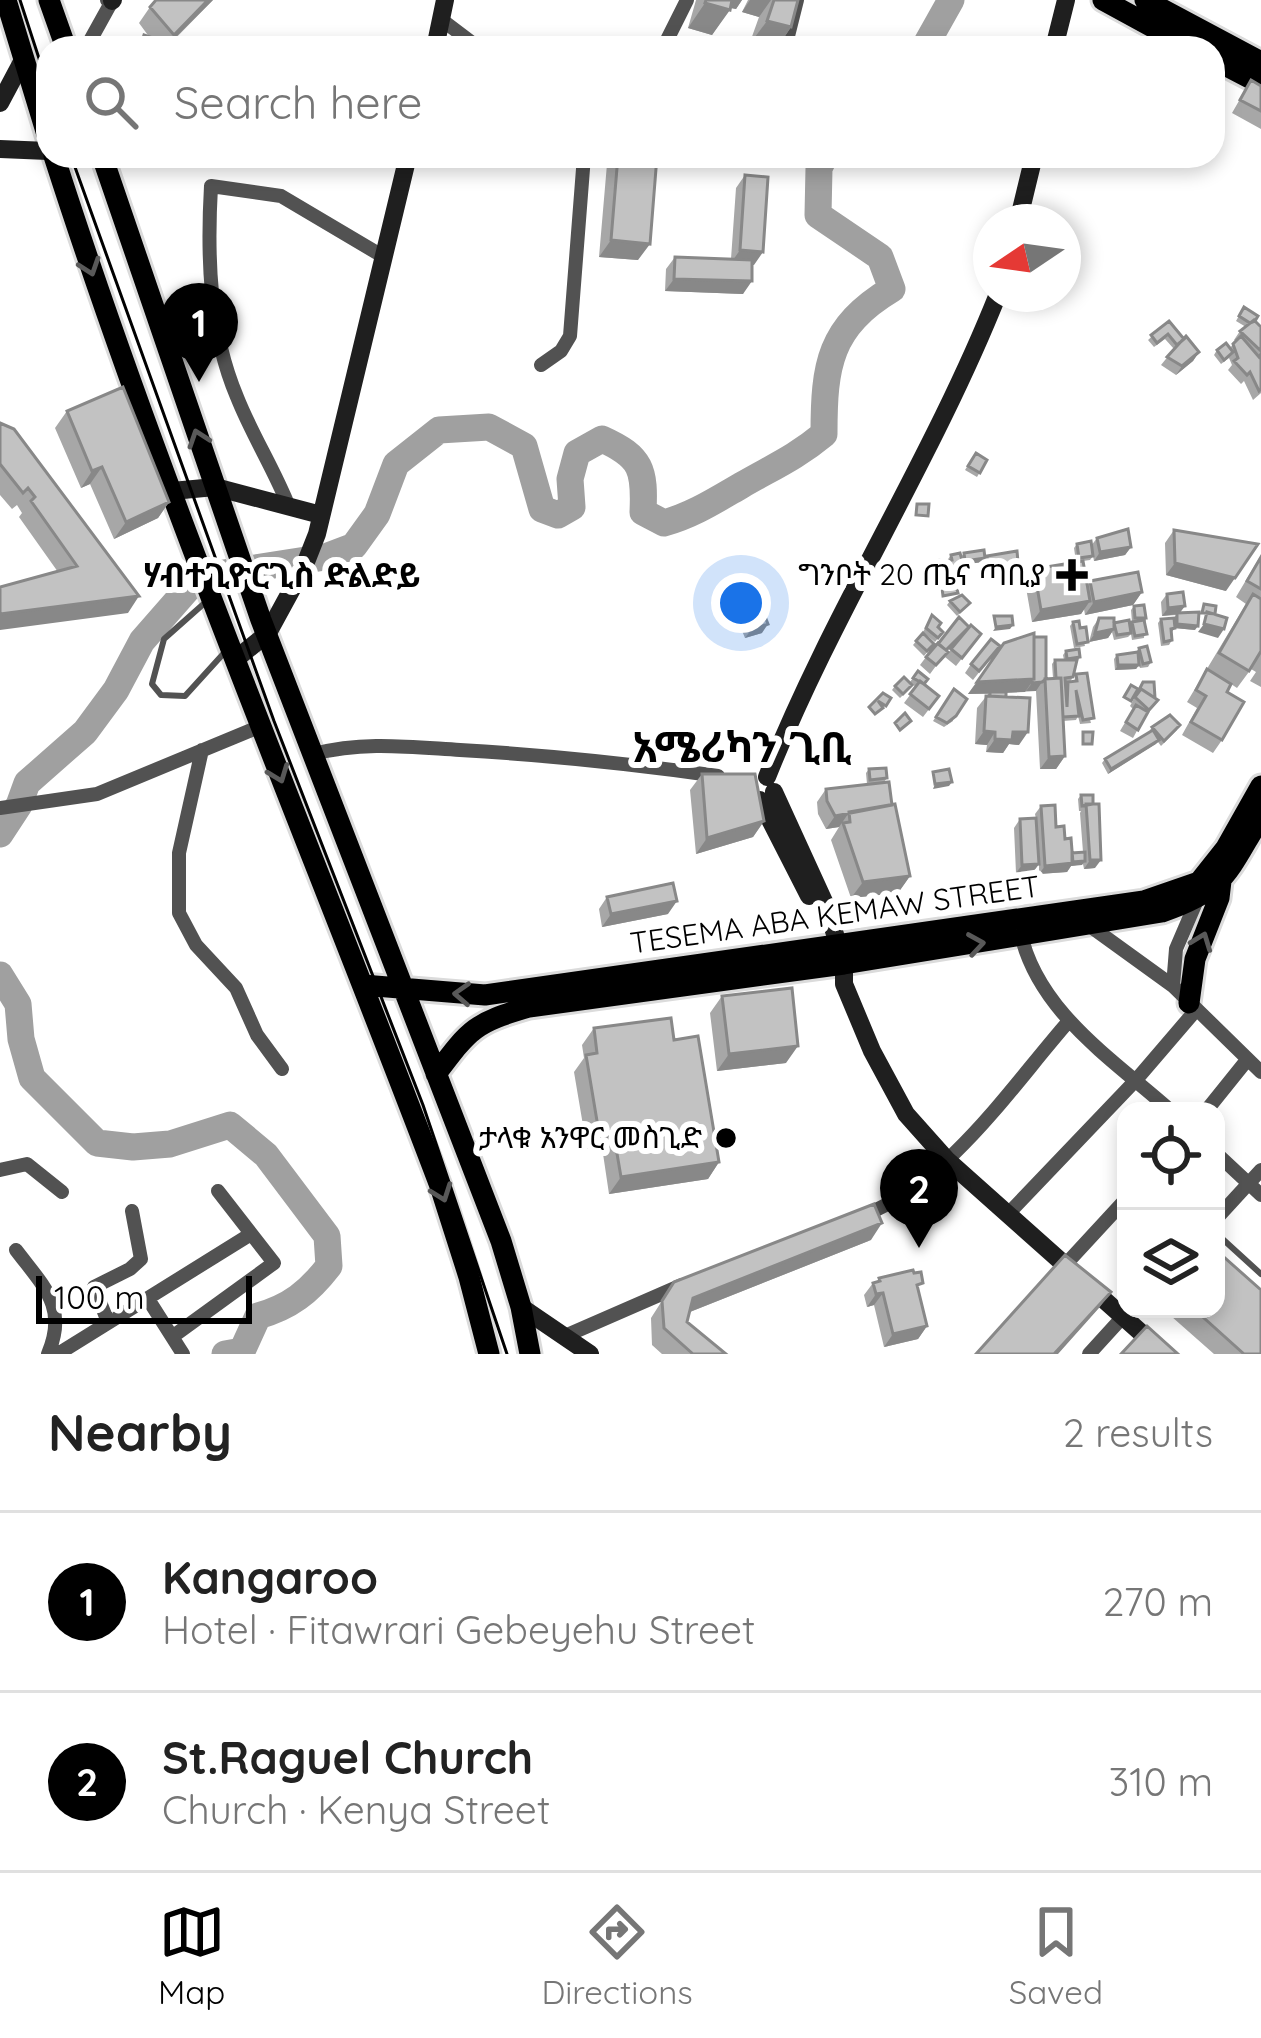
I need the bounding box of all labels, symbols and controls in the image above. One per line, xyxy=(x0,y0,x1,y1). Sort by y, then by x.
search box xyxy=(36,36,1225,168)
icon: search xyxy=(78,69,144,135)
text: Search here xyxy=(174,74,422,130)
north arrow xyxy=(973,204,1081,312)
one-way arrow xyxy=(76,255,100,276)
pin: 1 xyxy=(160,283,238,382)
one-way arrow xyxy=(188,429,212,450)
district label: ሃብተጊዮርጊስ ድልድይ xyxy=(143,554,421,595)
place label: ግንቦት 20 ጤና ጣቢያ xyxy=(798,555,1045,593)
marker: ግንቦት 20 ጤና ጣቢያ xyxy=(1056,559,1088,591)
your location xyxy=(711,573,771,633)
district label: አሜሪካን ጊቢ xyxy=(633,720,852,773)
one-way arrow xyxy=(265,762,290,783)
street label: TESEMA ABA KEMAW STREET xyxy=(628,866,1042,962)
one-way arrow xyxy=(966,932,986,957)
one-way arrow xyxy=(1188,932,1213,953)
one-way arrow xyxy=(452,981,471,1007)
map controls xyxy=(1117,1102,1225,1318)
button: locate xyxy=(1117,1102,1225,1210)
place label: ታላቁ አንዋር መስጊድ xyxy=(479,1118,702,1156)
marker: ታላቁ አንዋር መስጊድ xyxy=(713,1125,739,1151)
pin: 2 xyxy=(880,1149,958,1248)
one-way arrow xyxy=(428,1181,452,1202)
button: layers xyxy=(1117,1210,1225,1318)
scale bar xyxy=(36,1270,252,1323)
text: 100 m xyxy=(54,1276,145,1317)
text: Nearby xyxy=(48,1400,232,1464)
text: 2 results xyxy=(1063,1408,1213,1457)
text: Kangaroo xyxy=(162,1549,378,1605)
text: 1 xyxy=(79,1577,95,1626)
text: 270 m xyxy=(1103,1577,1213,1626)
text: Hotel · Fitawrari Gebeyehu Street xyxy=(162,1605,755,1654)
text: St.Raguel Church xyxy=(162,1729,533,1785)
text: 2 xyxy=(76,1757,98,1806)
text: 310 m xyxy=(1109,1757,1213,1806)
text: Church · Kenya Street xyxy=(162,1785,550,1834)
tab: Map xyxy=(158,1899,225,2012)
tab: Directions xyxy=(541,1899,693,2012)
tab: Saved xyxy=(1009,1899,1103,2012)

